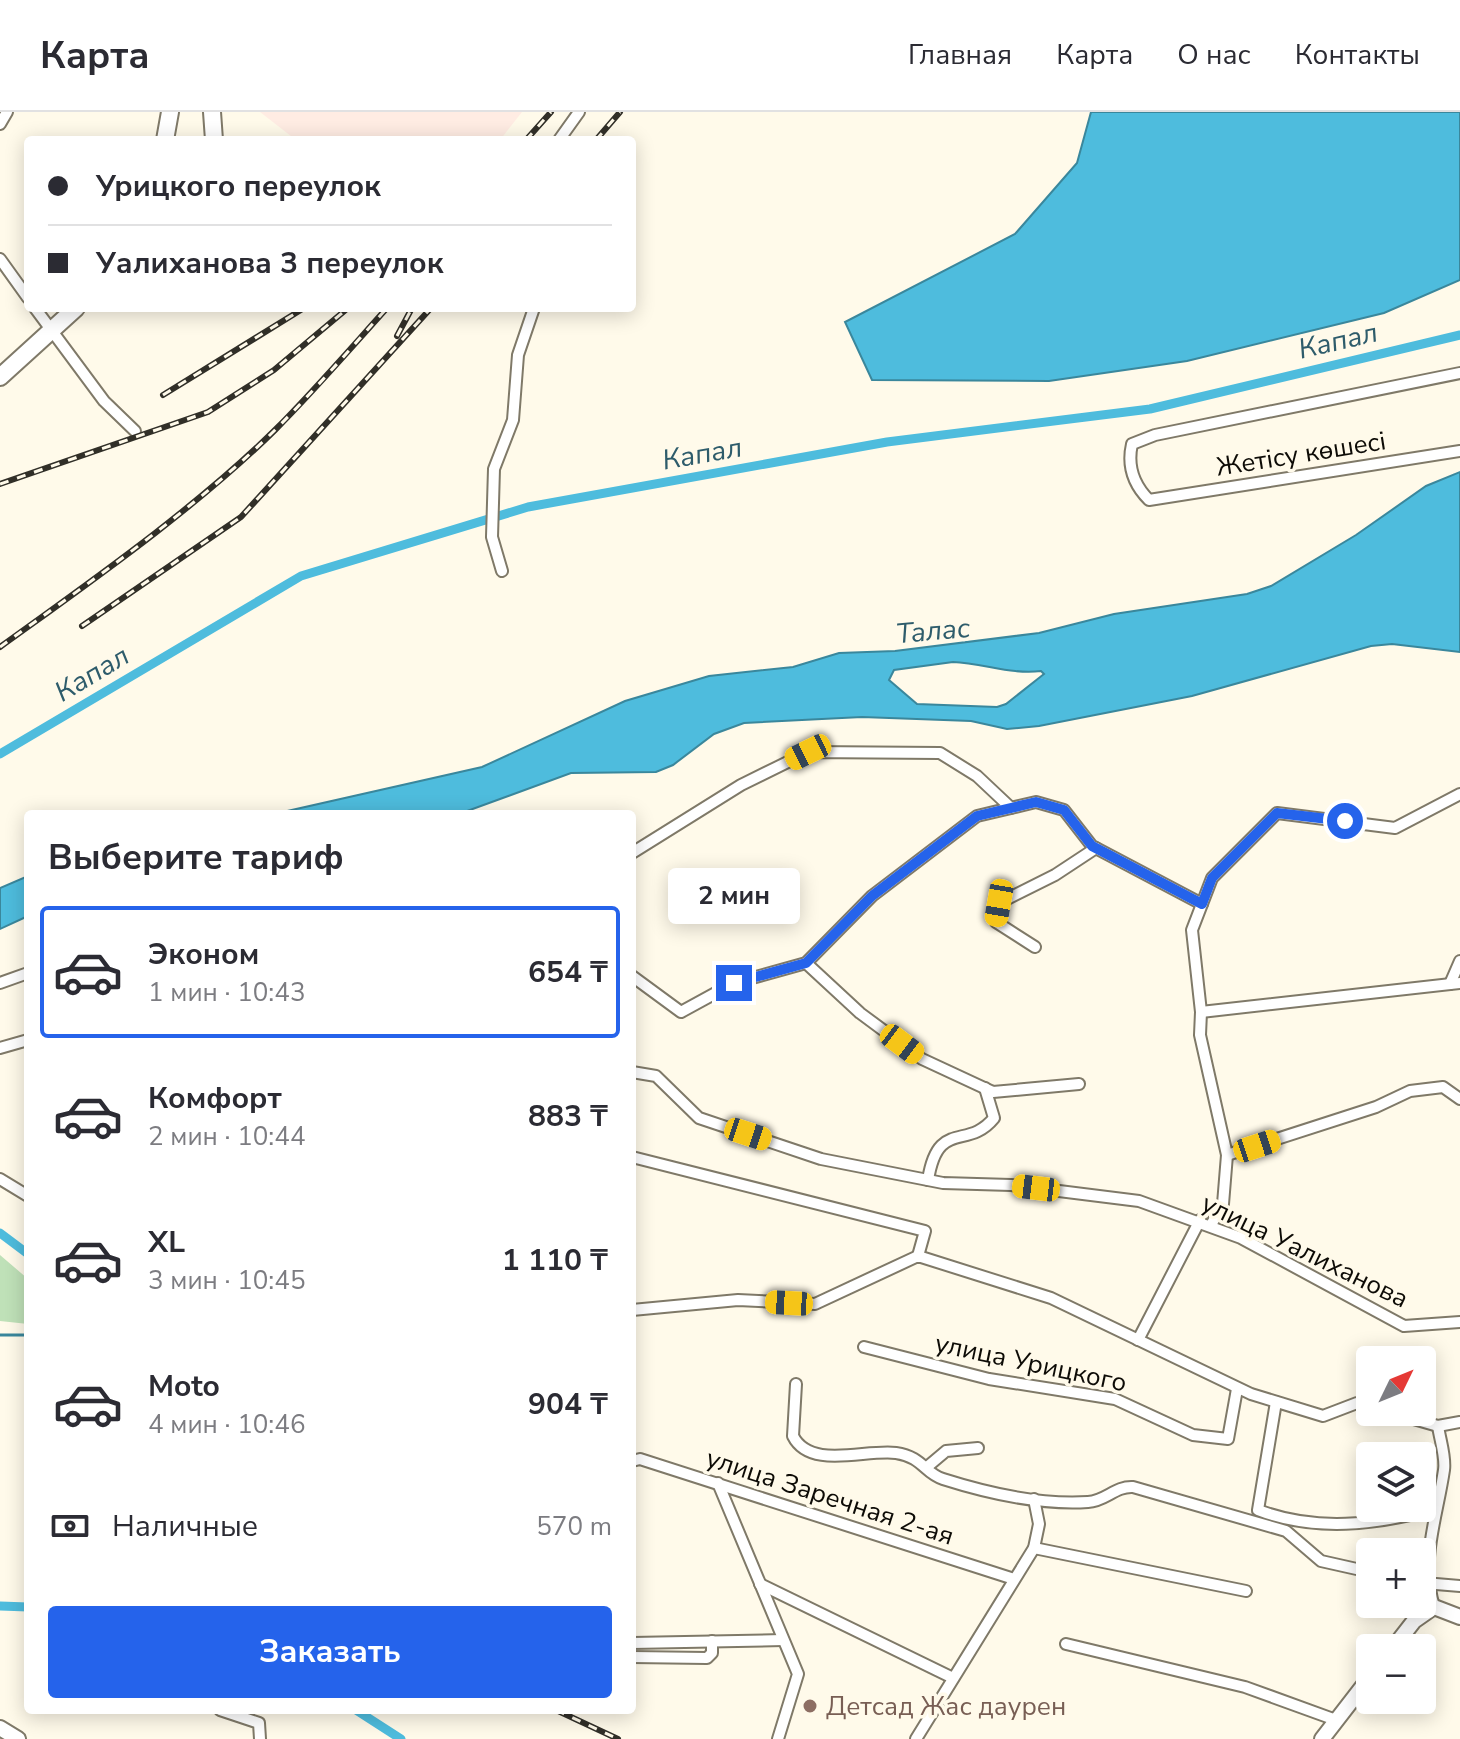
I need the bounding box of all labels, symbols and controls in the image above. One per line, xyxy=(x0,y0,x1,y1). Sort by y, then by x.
text: Карта xyxy=(40,30,150,81)
text: Главная xyxy=(908,36,1012,74)
text: Карта xyxy=(1056,36,1133,74)
text: О нас xyxy=(1177,36,1251,74)
text: Контакты xyxy=(1295,36,1420,74)
text: Урицкого переулок xyxy=(96,166,381,207)
text: Уалиханова 3 переулок xyxy=(96,243,444,284)
water label: Капал xyxy=(1294,313,1382,369)
street label: Жетісу көшесі xyxy=(1214,423,1388,485)
water label: Капал xyxy=(659,428,745,480)
water label: Талас xyxy=(894,609,972,653)
water label: Капал xyxy=(48,637,136,711)
car xyxy=(781,731,835,773)
route start xyxy=(1327,803,1363,839)
text: Выберите тариф xyxy=(48,833,344,882)
callout: 2 мин xyxy=(668,867,800,923)
car xyxy=(983,877,1015,929)
text: 2 мин xyxy=(698,878,770,913)
text: Эконом xyxy=(148,934,259,975)
icon: car xyxy=(52,936,124,1008)
text: 654 ₸ xyxy=(528,952,608,993)
route end xyxy=(716,965,752,1001)
text: 1 мин · 10:43 xyxy=(148,975,305,1010)
car xyxy=(876,1020,928,1068)
text: Комфорт xyxy=(148,1078,282,1119)
icon: car xyxy=(52,1080,124,1152)
text: 883 ₸ xyxy=(528,1096,608,1137)
car xyxy=(721,1115,775,1153)
text: 2 мин · 10:44 xyxy=(148,1119,305,1154)
car xyxy=(1230,1127,1284,1165)
car xyxy=(1011,1173,1061,1203)
street label: улица Уалиханова xyxy=(1196,1186,1414,1316)
text: XL xyxy=(148,1222,185,1263)
icon: car xyxy=(52,1224,124,1296)
text: 1 110 ₸ xyxy=(502,1240,608,1281)
text: 3 мин · 10:45 xyxy=(148,1263,305,1298)
car xyxy=(764,1290,814,1316)
street label: улица Урицкого xyxy=(932,1326,1130,1400)
north arrow xyxy=(1356,1346,1436,1426)
map controls xyxy=(1356,1346,1436,1714)
text: Moto xyxy=(148,1366,220,1407)
icon: car xyxy=(52,1368,124,1440)
text: 904 ₸ xyxy=(528,1384,608,1425)
text: 4 мин · 10:46 xyxy=(148,1407,305,1442)
street label: улица Заречная 2-ая xyxy=(702,1440,958,1554)
button: layers xyxy=(1356,1442,1436,1522)
icon: cash xyxy=(48,1504,92,1548)
text: Наличные xyxy=(112,1506,258,1547)
text: 570 m xyxy=(536,1509,612,1544)
button: + xyxy=(1356,1538,1436,1618)
button: Заказать xyxy=(48,1606,612,1698)
button: − xyxy=(1356,1634,1436,1714)
place label: Детсад Жас даурен xyxy=(826,1689,1066,1724)
marker: Детсад Жас даурен xyxy=(801,1697,819,1715)

